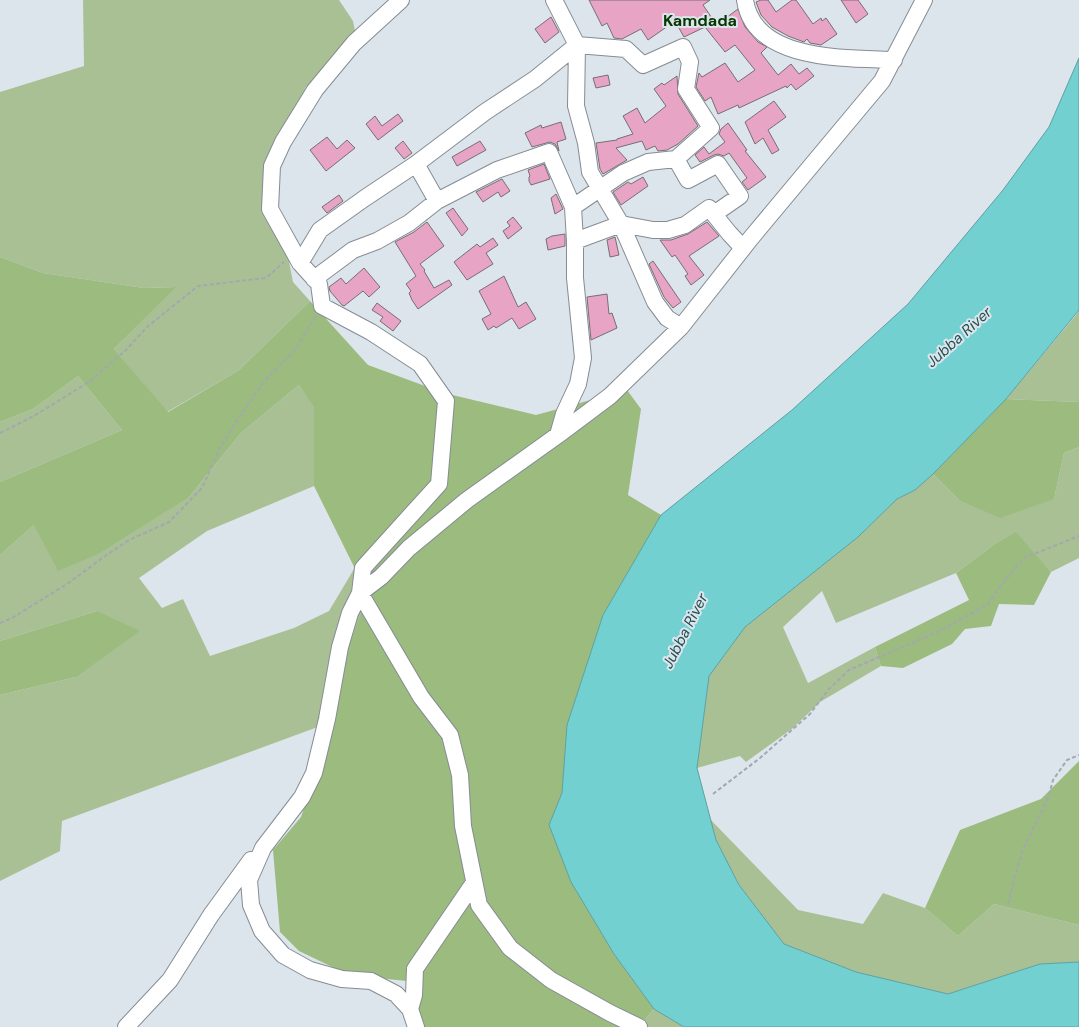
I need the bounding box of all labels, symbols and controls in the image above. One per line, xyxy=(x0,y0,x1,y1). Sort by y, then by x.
district label: Kamdada xyxy=(663,10,737,31)
water label: Jubba River xyxy=(922,302,996,372)
water label: Jubba River xyxy=(658,590,713,672)

